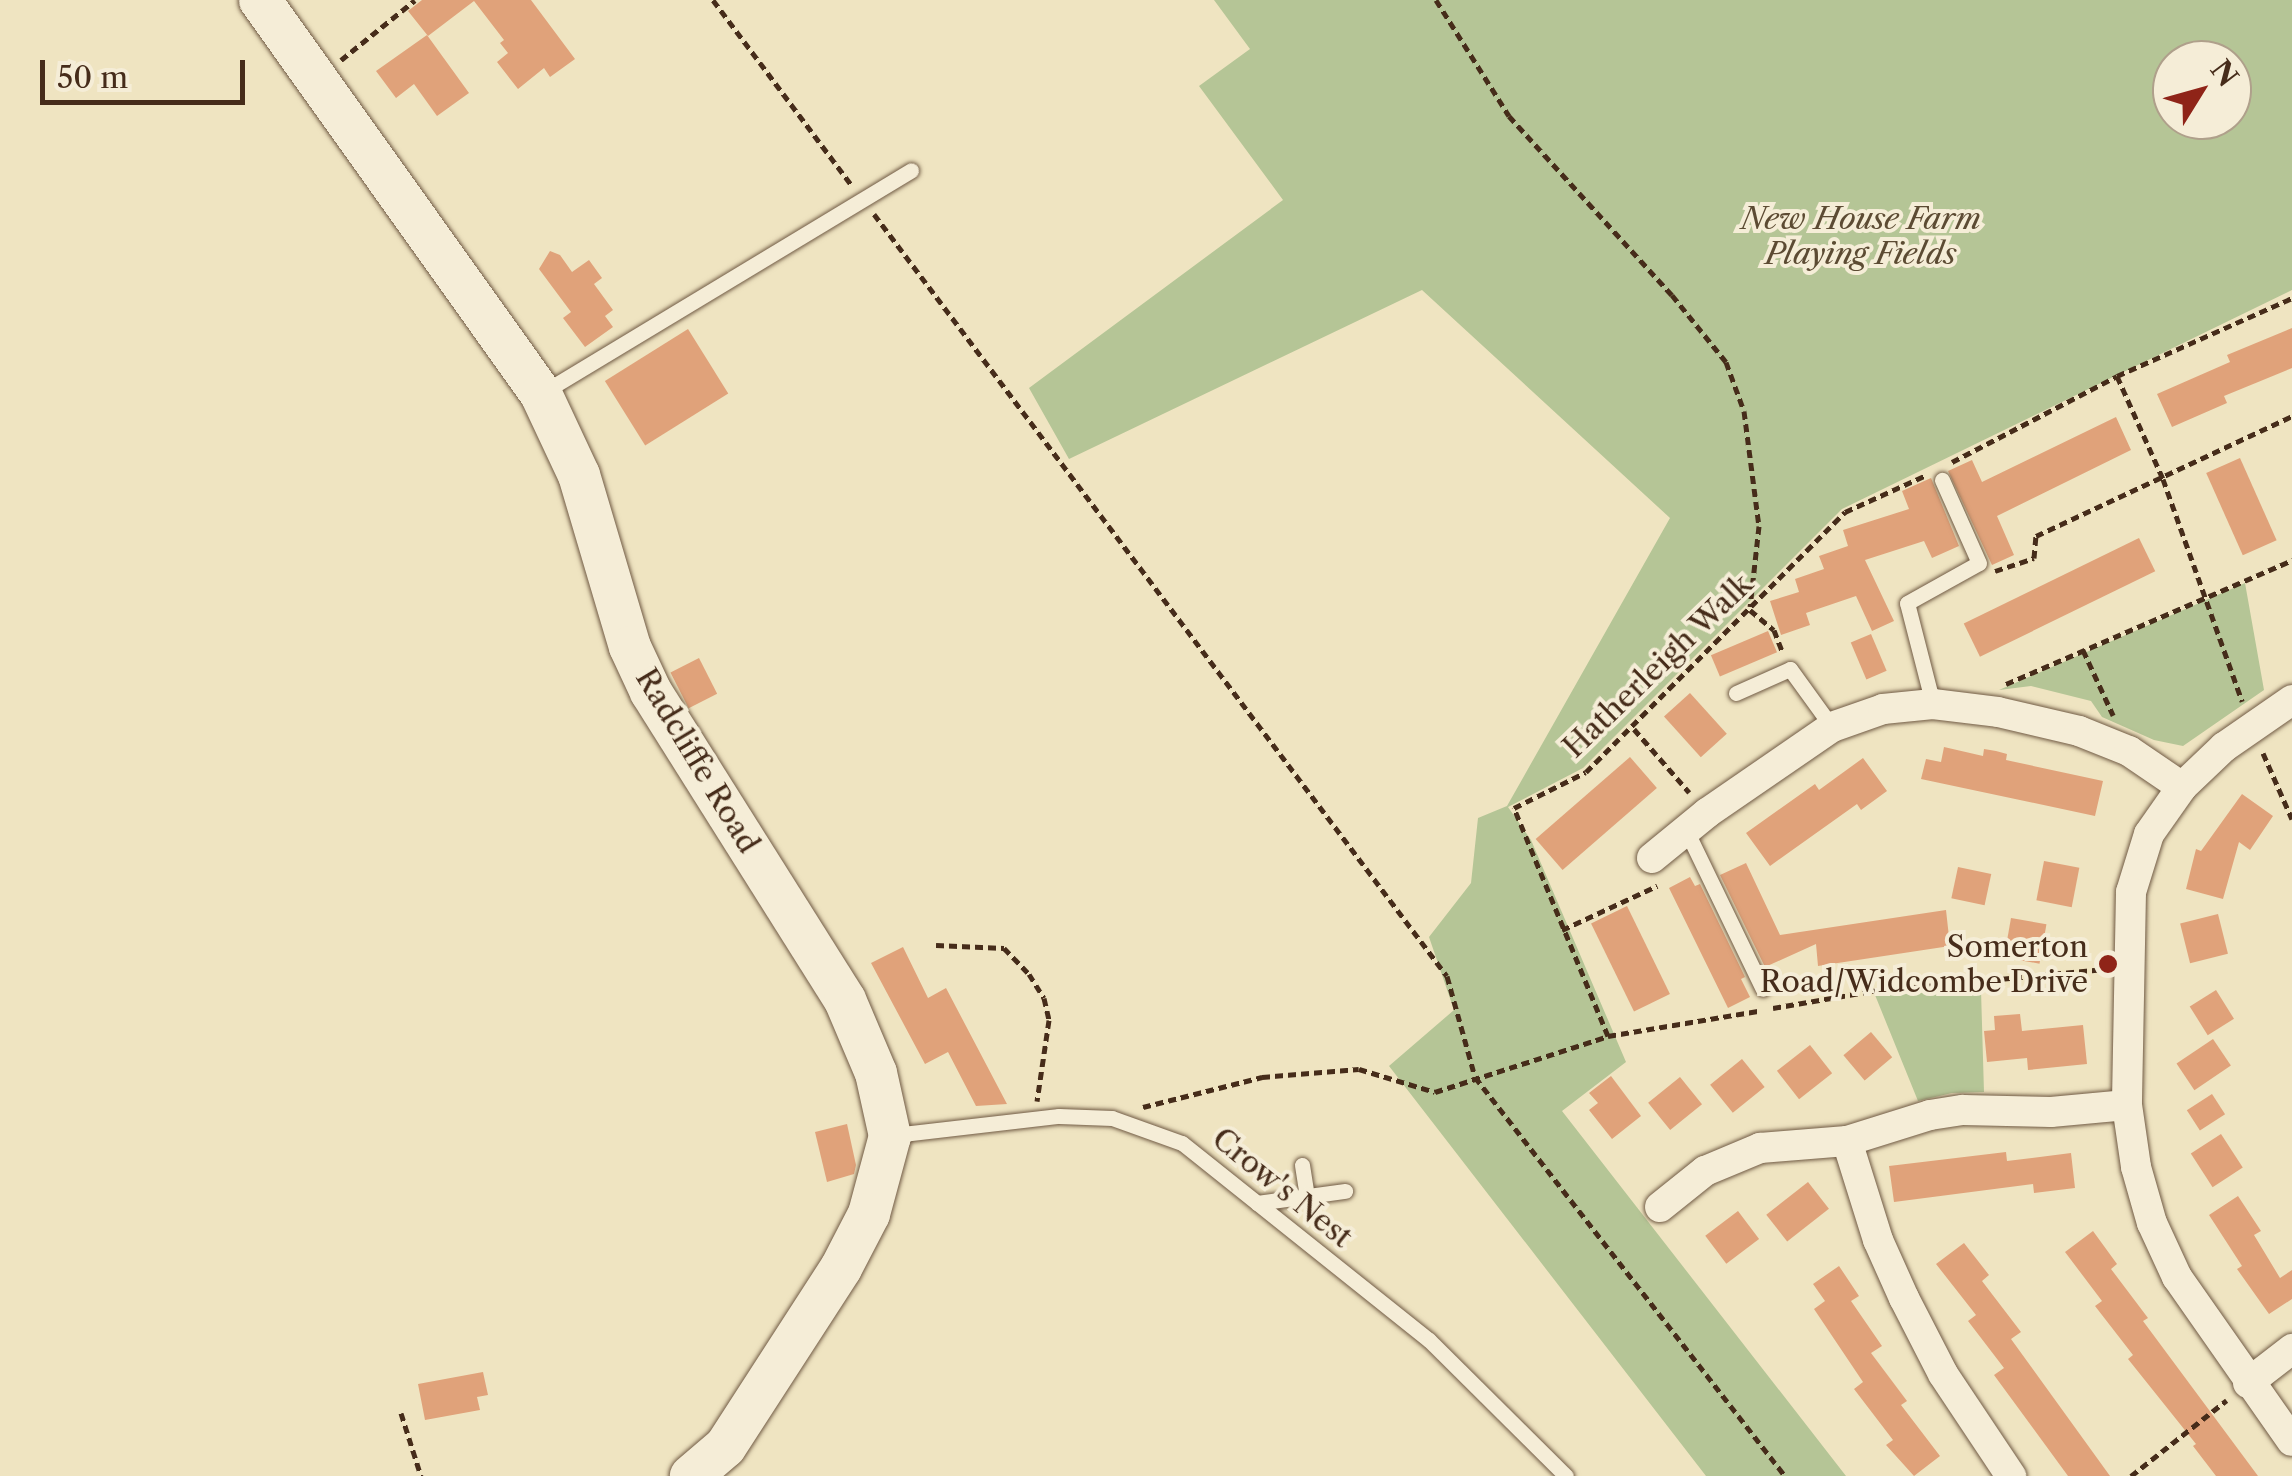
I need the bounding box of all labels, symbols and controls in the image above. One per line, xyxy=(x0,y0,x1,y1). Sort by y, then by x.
scale bar xyxy=(45,40,250,102)
north arrow xyxy=(2152,40,2252,140)
text: N xyxy=(2203,53,2245,93)
text: 50 m xyxy=(57,59,128,96)
park label: New House Farm Playing Fields xyxy=(1741,201,1981,272)
street label: Hatherleigh Walk xyxy=(1556,566,1760,766)
street label: Radcliffe Road xyxy=(628,662,766,860)
place label: Somerton Road/Widcombe Drive xyxy=(1760,929,2088,1000)
marker: Somerton Road/Widcombe Drive xyxy=(2097,953,2119,975)
street label: Crow's Nest xyxy=(1205,1121,1359,1255)

